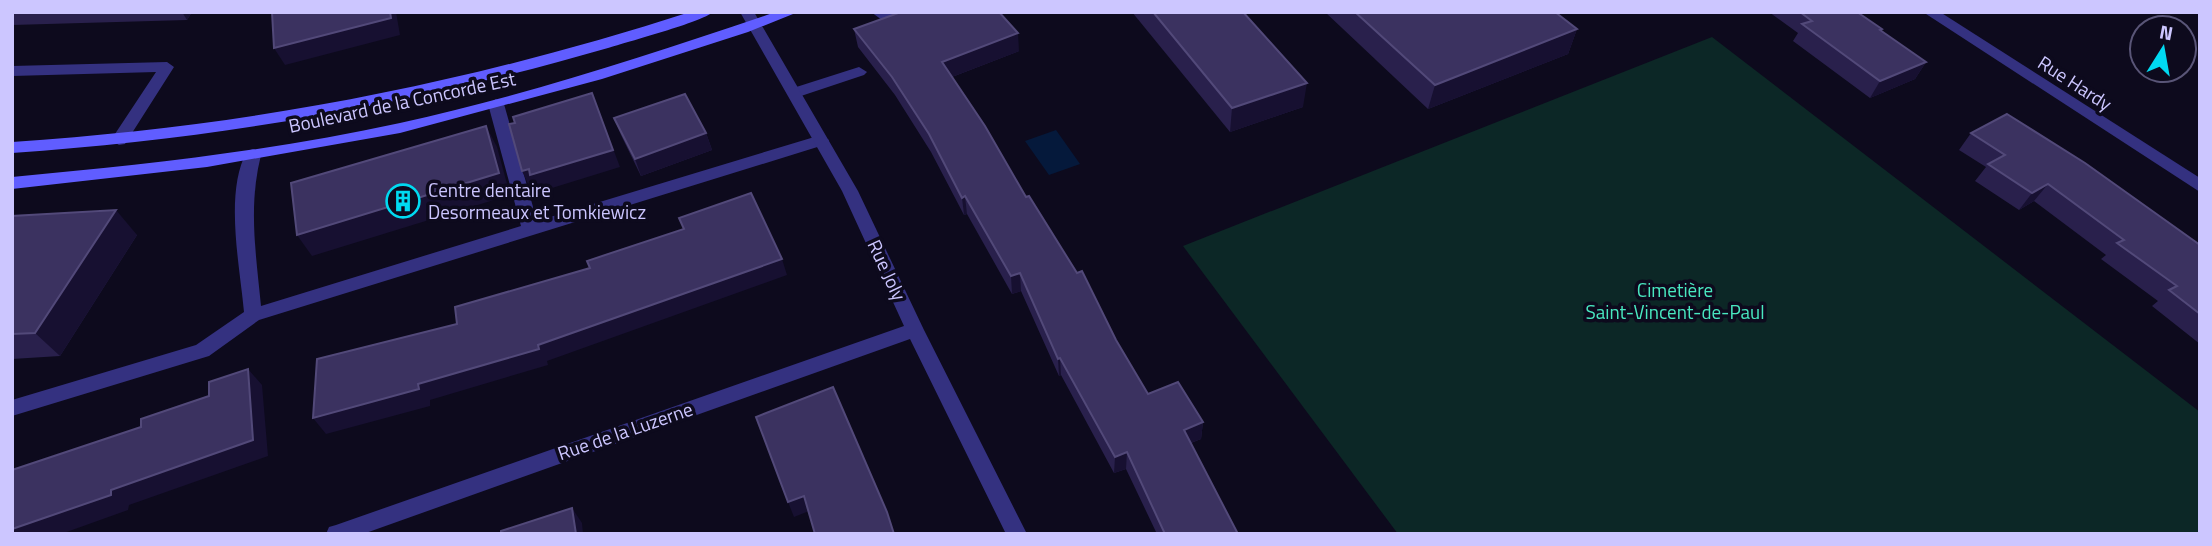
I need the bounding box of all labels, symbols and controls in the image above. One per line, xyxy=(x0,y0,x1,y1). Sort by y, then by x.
north arrow xyxy=(2128,14,2198,84)
text: N xyxy=(2157,16,2176,47)
street label: Rue Hardy xyxy=(2032,48,2118,117)
street label: Boulevard de la Concorde Est xyxy=(286,63,518,140)
place label: Centre dentaire Desormeaux et Tomkiewicz xyxy=(428,175,646,226)
building icon: Centre dentaire Desormeaux et Tomkiewicz xyxy=(384,182,422,220)
street label: Rue Joly xyxy=(861,234,914,305)
park label: Cimetière Saint-Vincent-de-Paul xyxy=(1585,275,1765,326)
street label: Rue de la Luzerne xyxy=(553,394,696,467)

